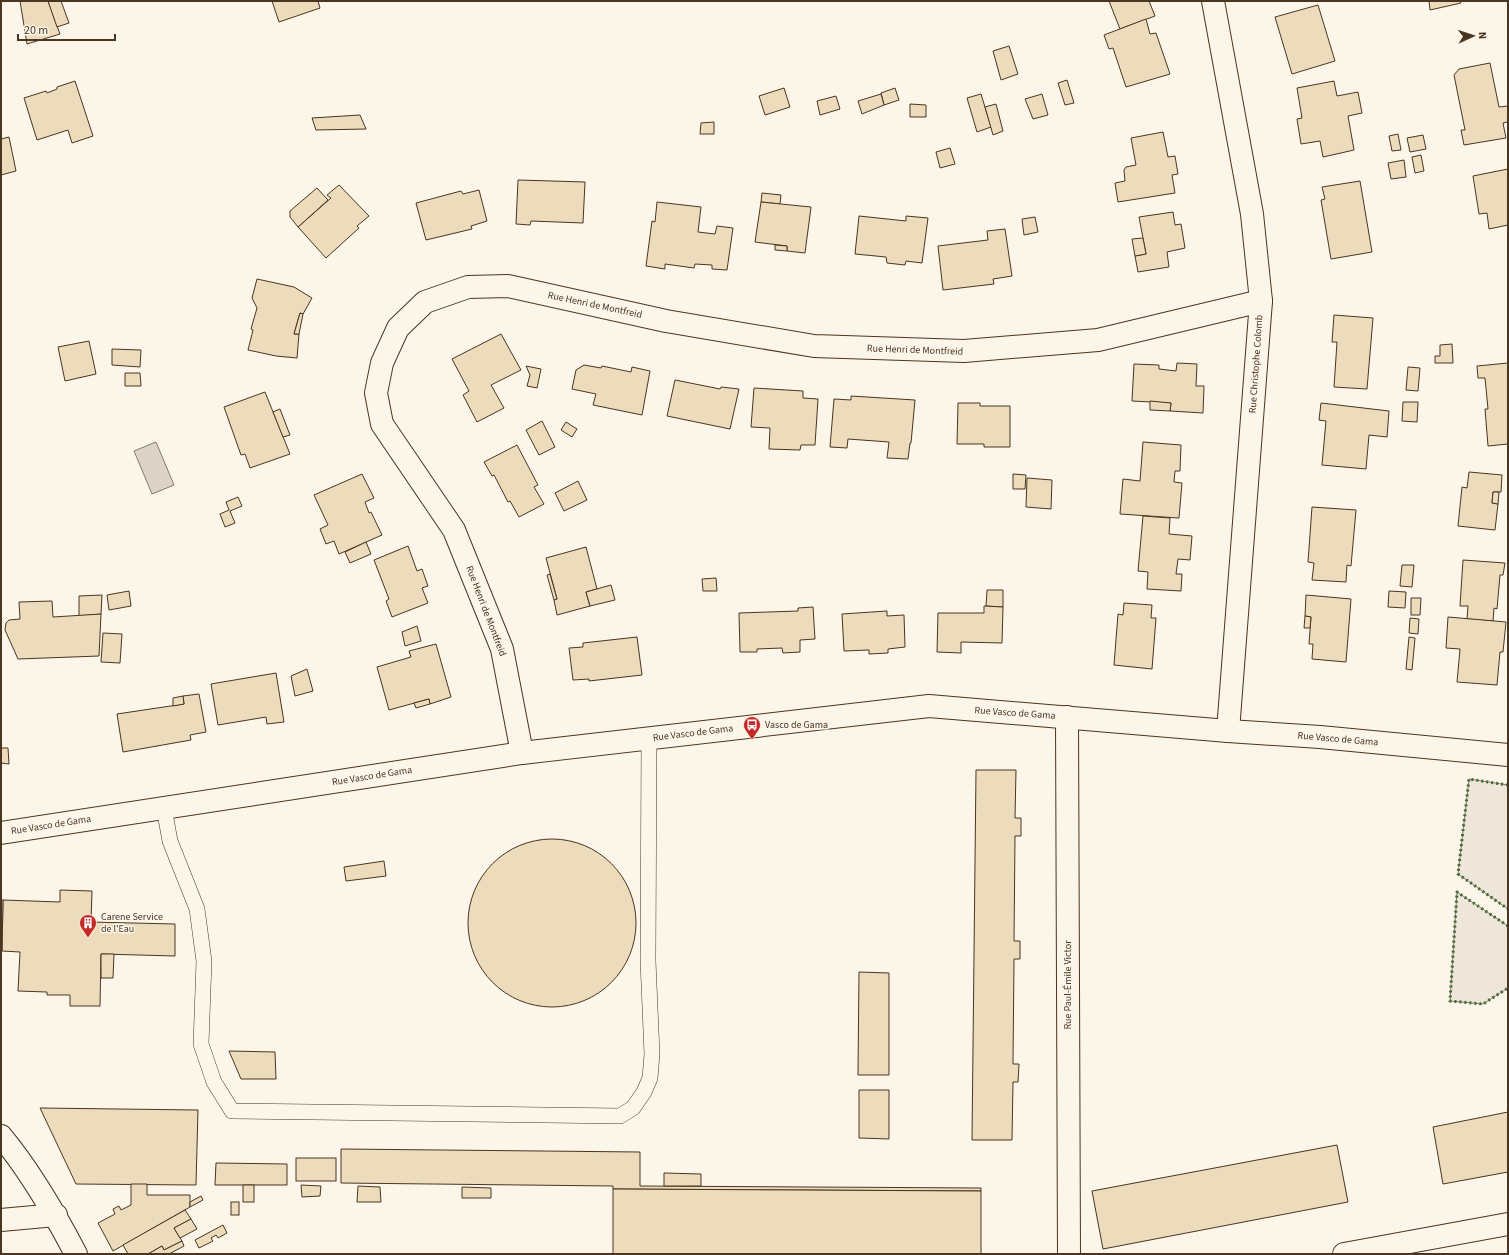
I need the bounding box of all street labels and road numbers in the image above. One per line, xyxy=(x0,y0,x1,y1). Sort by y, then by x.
street label: Rue Henri de Montfreid xyxy=(546,288,644,322)
street label: Rue Christophe Colomb xyxy=(1246,314,1266,414)
street label: Rue Henri de Montfreid xyxy=(867,341,963,359)
street label: Rue Henri de Montfreid xyxy=(462,564,510,658)
street label: Rue Vasco de Gama xyxy=(974,703,1056,723)
street label: Rue Vasco de Gama xyxy=(652,721,734,745)
street label: Rue Vasco de Gama xyxy=(1297,728,1379,750)
street label: Rue Vasco de Gama xyxy=(331,763,413,789)
street label: Rue Vasco de Gama xyxy=(10,812,92,838)
street label: Rue Paul-Émile Victor xyxy=(1061,940,1075,1030)

